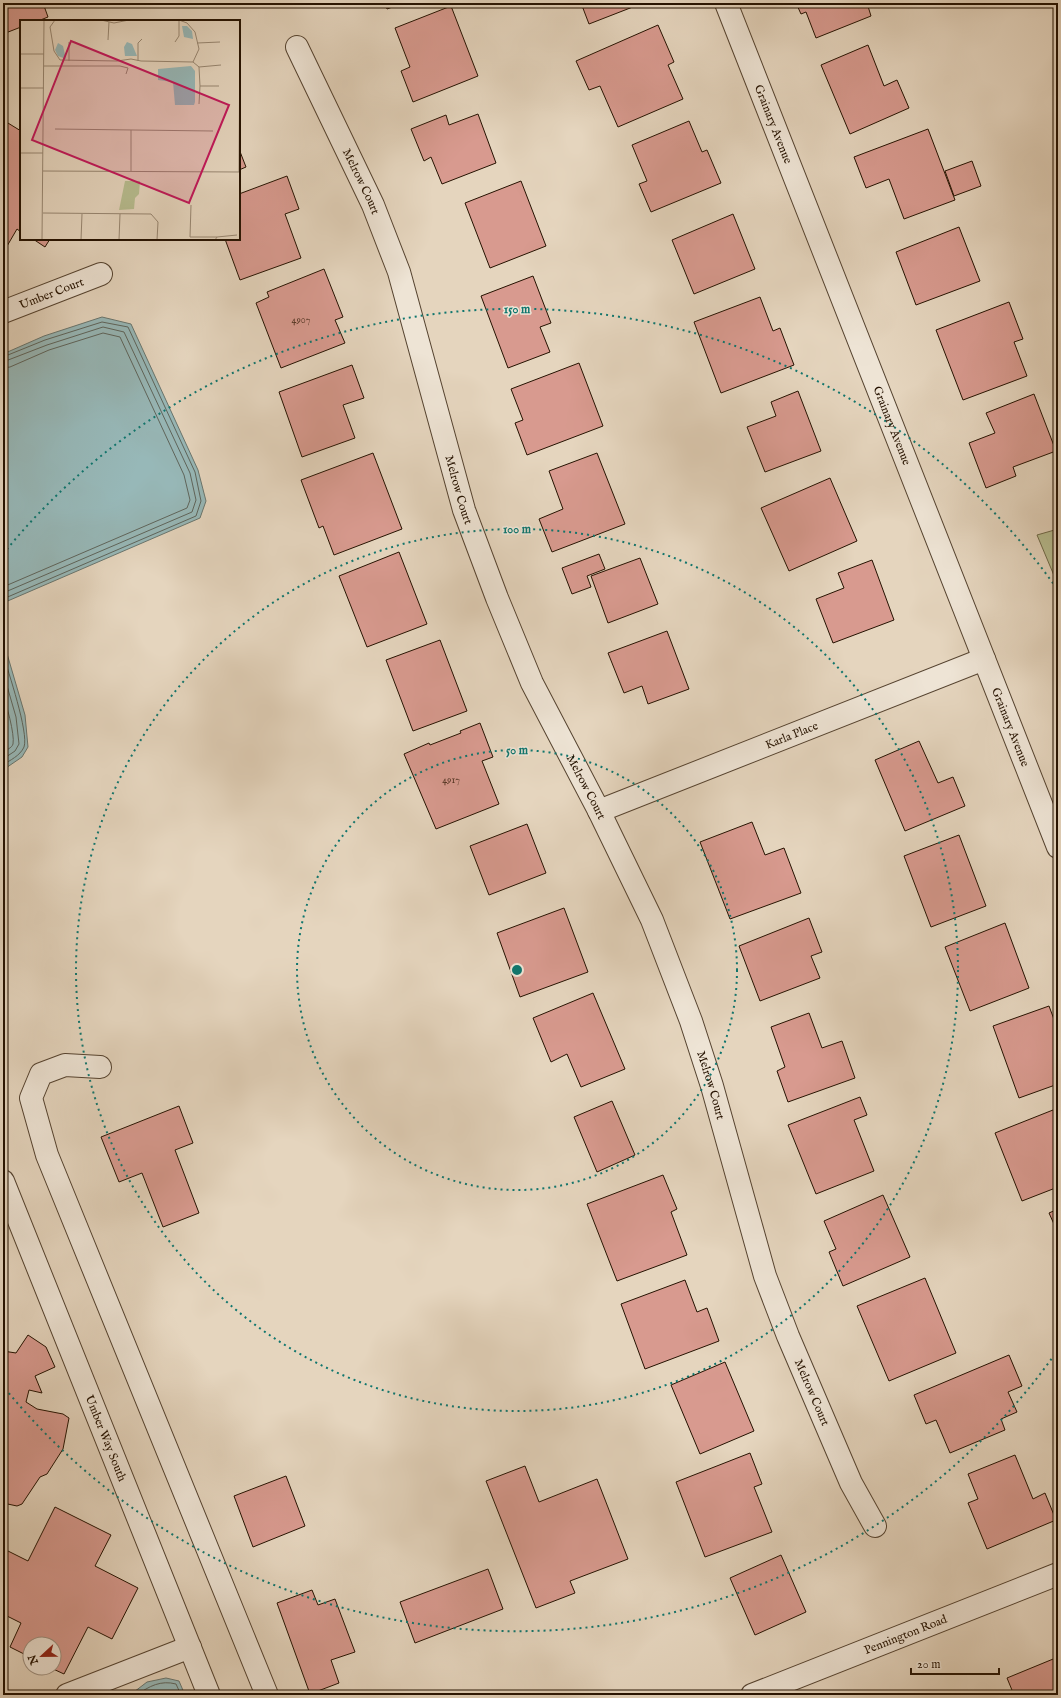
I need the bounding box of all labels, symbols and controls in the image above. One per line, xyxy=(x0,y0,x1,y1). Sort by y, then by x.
inset map xyxy=(20,20,240,240)
street label: Grainary Avenue xyxy=(751,83,796,166)
street label: Melrow Court xyxy=(339,146,383,216)
street label: Umber Court xyxy=(17,274,86,313)
text: 150 m xyxy=(504,302,531,317)
house number: 4907 xyxy=(292,314,311,327)
street label: Grainary Avenue xyxy=(869,384,914,468)
street label: Melrow Court xyxy=(441,454,476,526)
text: 100 m xyxy=(503,522,532,537)
street label: Grainary Avenue xyxy=(988,686,1033,769)
street label: Karla Place xyxy=(763,718,821,753)
text: 50 m xyxy=(506,743,529,758)
street label: Melrow Court xyxy=(563,752,609,822)
house number: 4917 xyxy=(442,774,460,787)
centre of rings xyxy=(510,963,524,977)
street label: Melrow Court xyxy=(693,1049,728,1121)
street label: Melrow Court xyxy=(791,1357,833,1428)
street label: Umber Way South xyxy=(82,1393,130,1484)
street label: Pennington Road xyxy=(862,1611,950,1658)
north arrow xyxy=(22,1636,62,1676)
scale bar xyxy=(911,1650,999,1676)
text: N xyxy=(25,1652,42,1667)
text: 20 m xyxy=(917,1657,940,1672)

